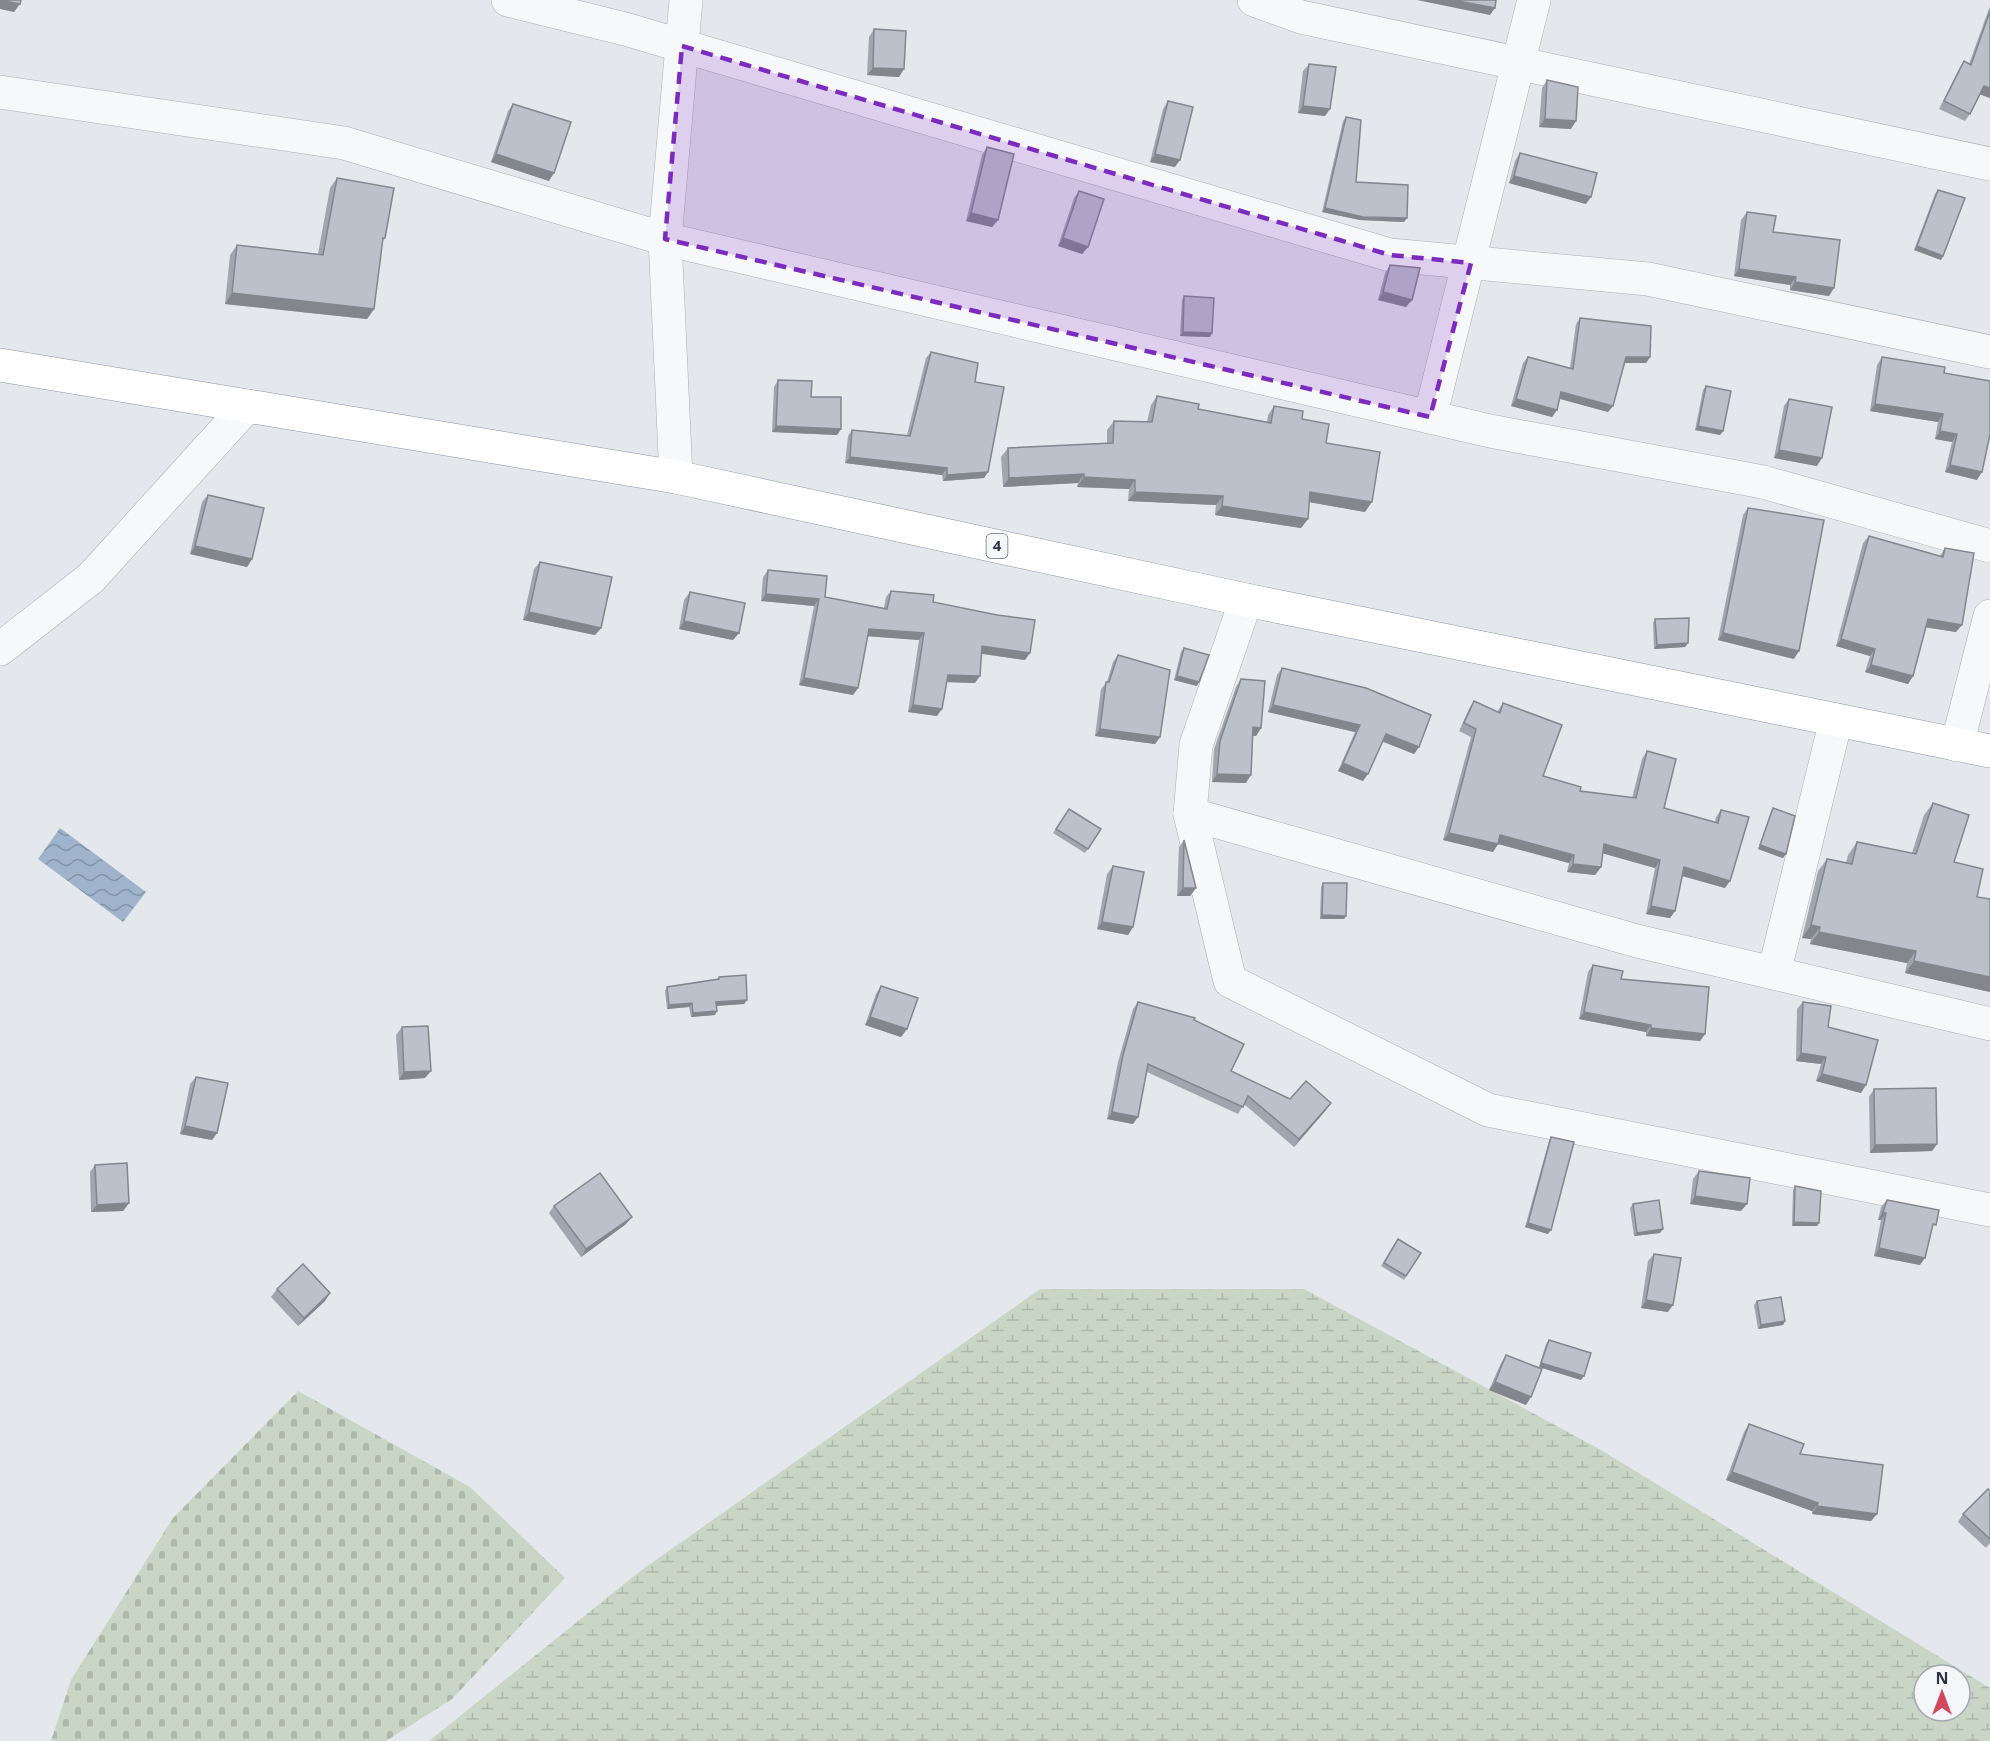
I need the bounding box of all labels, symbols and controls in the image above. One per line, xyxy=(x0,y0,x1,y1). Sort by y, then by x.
road number: 4 xyxy=(986,534,1008,558)
north arrow xyxy=(1912,1663,1972,1723)
text: N xyxy=(1935,1667,1949,1689)

